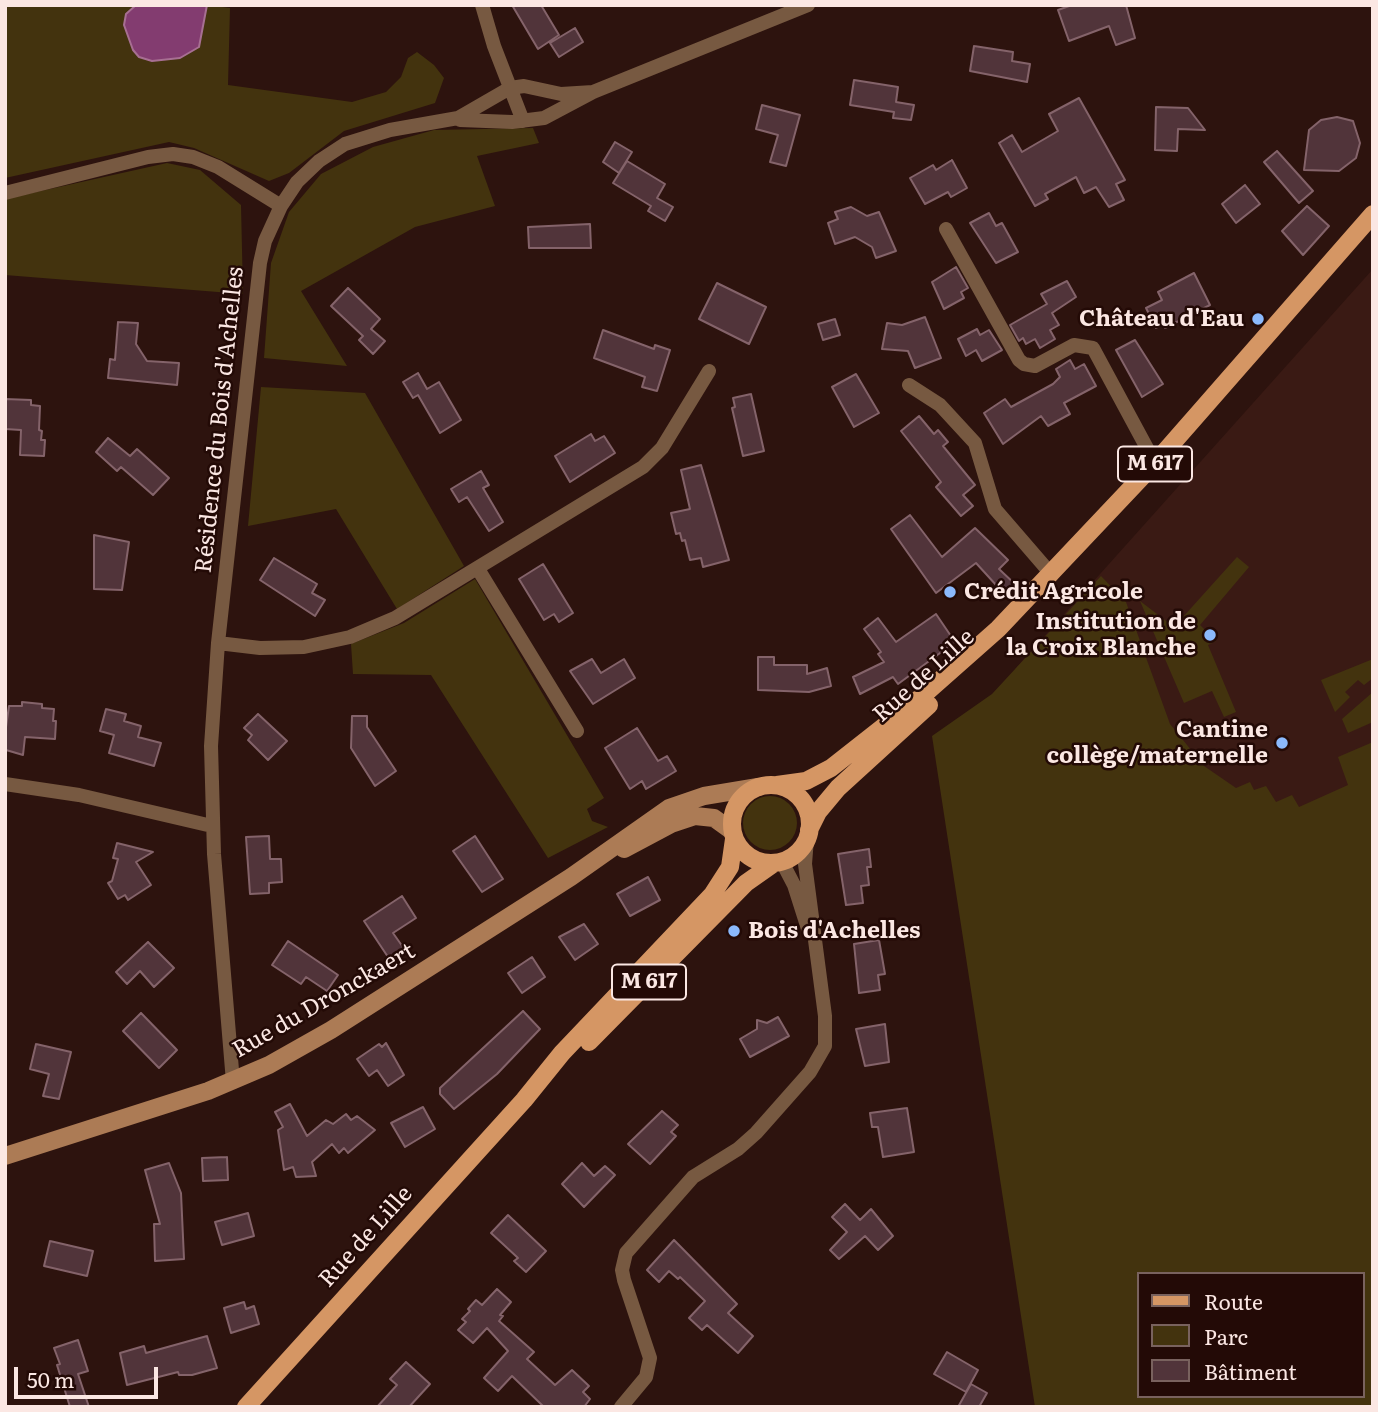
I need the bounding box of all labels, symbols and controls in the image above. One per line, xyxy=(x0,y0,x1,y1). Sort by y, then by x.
street label: Résidence du Bois d'Achelles xyxy=(190,266,250,574)
place label: Château d'Eau xyxy=(1079,305,1244,333)
marker: Château d'Eau xyxy=(1250,311,1266,327)
road number: M 617 xyxy=(1118,447,1192,482)
place label: Crédit Agricole xyxy=(964,578,1143,606)
marker: Crédit Agricole xyxy=(942,584,958,600)
place label: Institution de la Croix Blanche xyxy=(1006,608,1196,662)
street label: Rue de Lille xyxy=(868,623,980,729)
marker: Institution de la Croix Blanche xyxy=(1202,627,1218,643)
place label: Cantine collège/maternelle xyxy=(1047,716,1268,770)
marker: Cantine collège/maternelle xyxy=(1274,735,1290,751)
place label: Bois d'Achelles xyxy=(748,917,921,945)
marker: Bois d'Achelles xyxy=(726,923,742,939)
street label: Rue du Dronckaert xyxy=(228,938,420,1064)
road number: M 617 xyxy=(612,964,686,1000)
street label: Rue de Lille xyxy=(313,1181,419,1293)
legend xyxy=(1136,1272,1364,1398)
text: Route xyxy=(1204,1285,1263,1316)
text: Parc xyxy=(1204,1320,1248,1351)
scale bar xyxy=(18,1352,161,1396)
text: Bâtiment xyxy=(1204,1355,1297,1386)
text: 50 m xyxy=(27,1363,74,1394)

